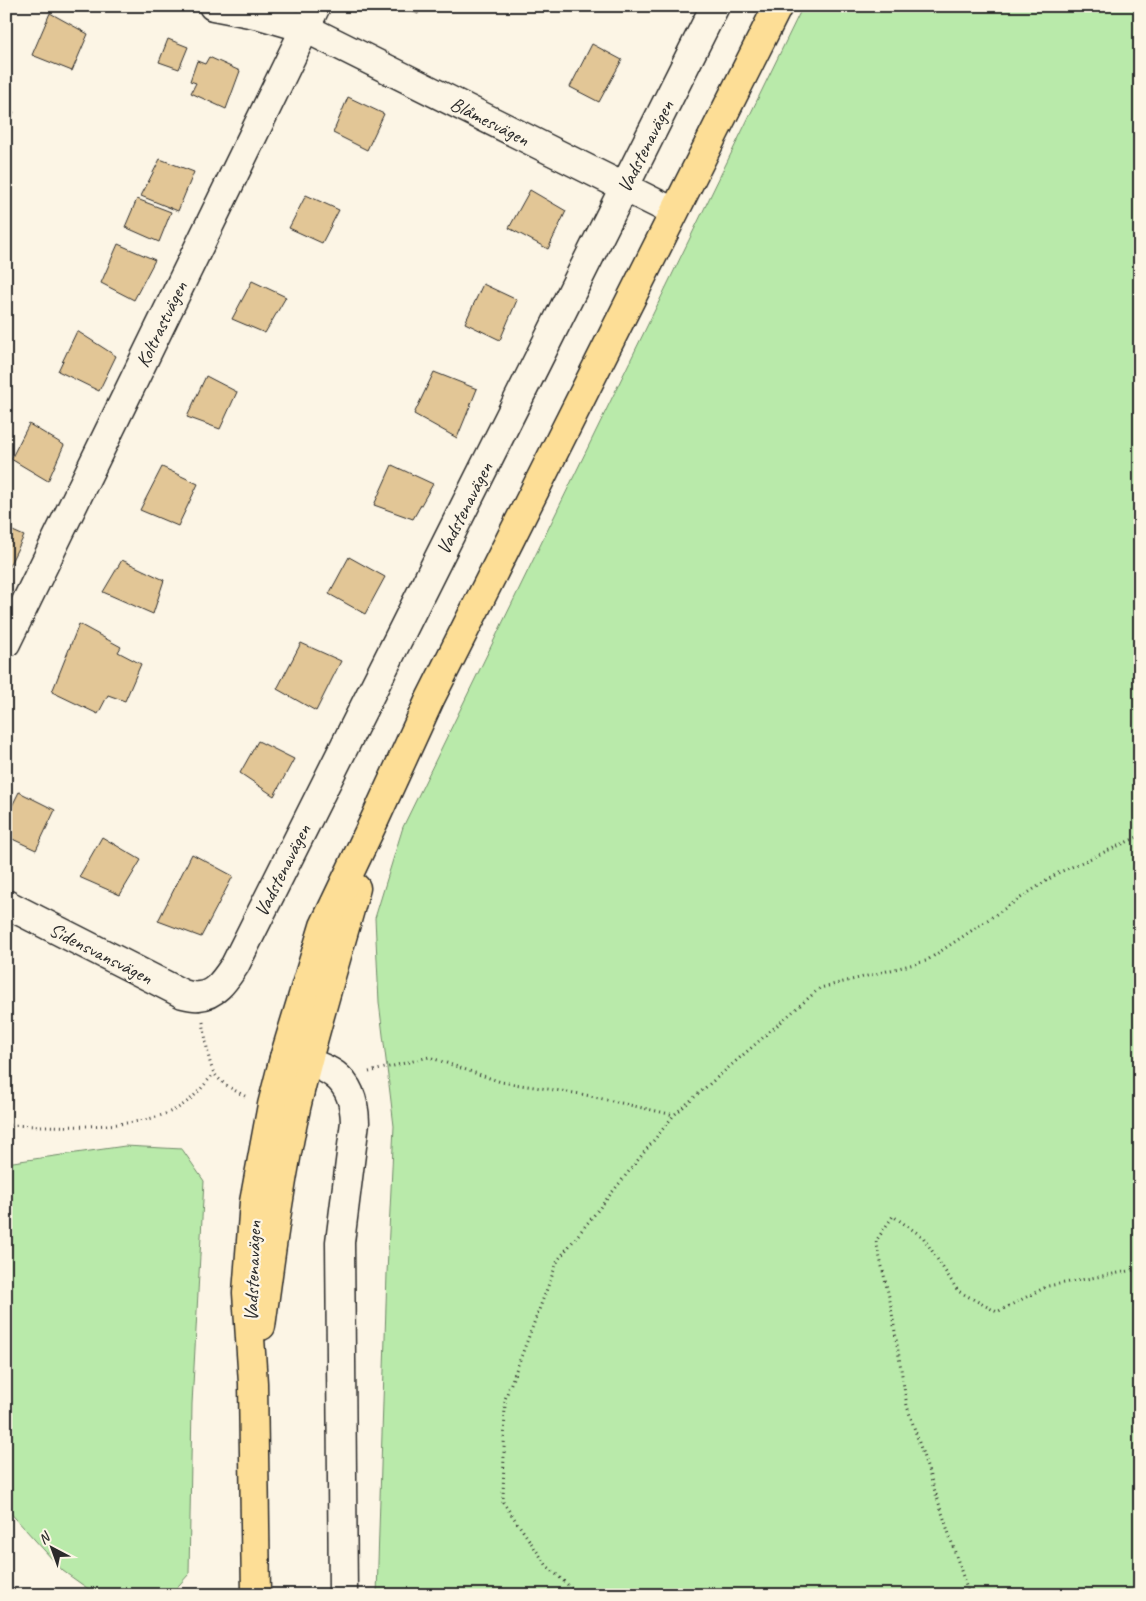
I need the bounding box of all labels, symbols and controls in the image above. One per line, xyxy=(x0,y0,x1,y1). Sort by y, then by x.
street label: Blåmesvägen xyxy=(446,91,534,152)
street label: Vadstenavägen xyxy=(611,95,680,197)
street label: Koltrastvägen xyxy=(130,276,193,371)
street label: Vadstenavägen xyxy=(430,457,499,559)
street label: Vadstenavägen xyxy=(248,819,317,921)
street label: Sidensvansvägen xyxy=(45,917,158,991)
street label: Vadstenavägen xyxy=(238,1219,267,1322)
north arrow xyxy=(28,1524,78,1574)
text: N xyxy=(35,1528,54,1548)

